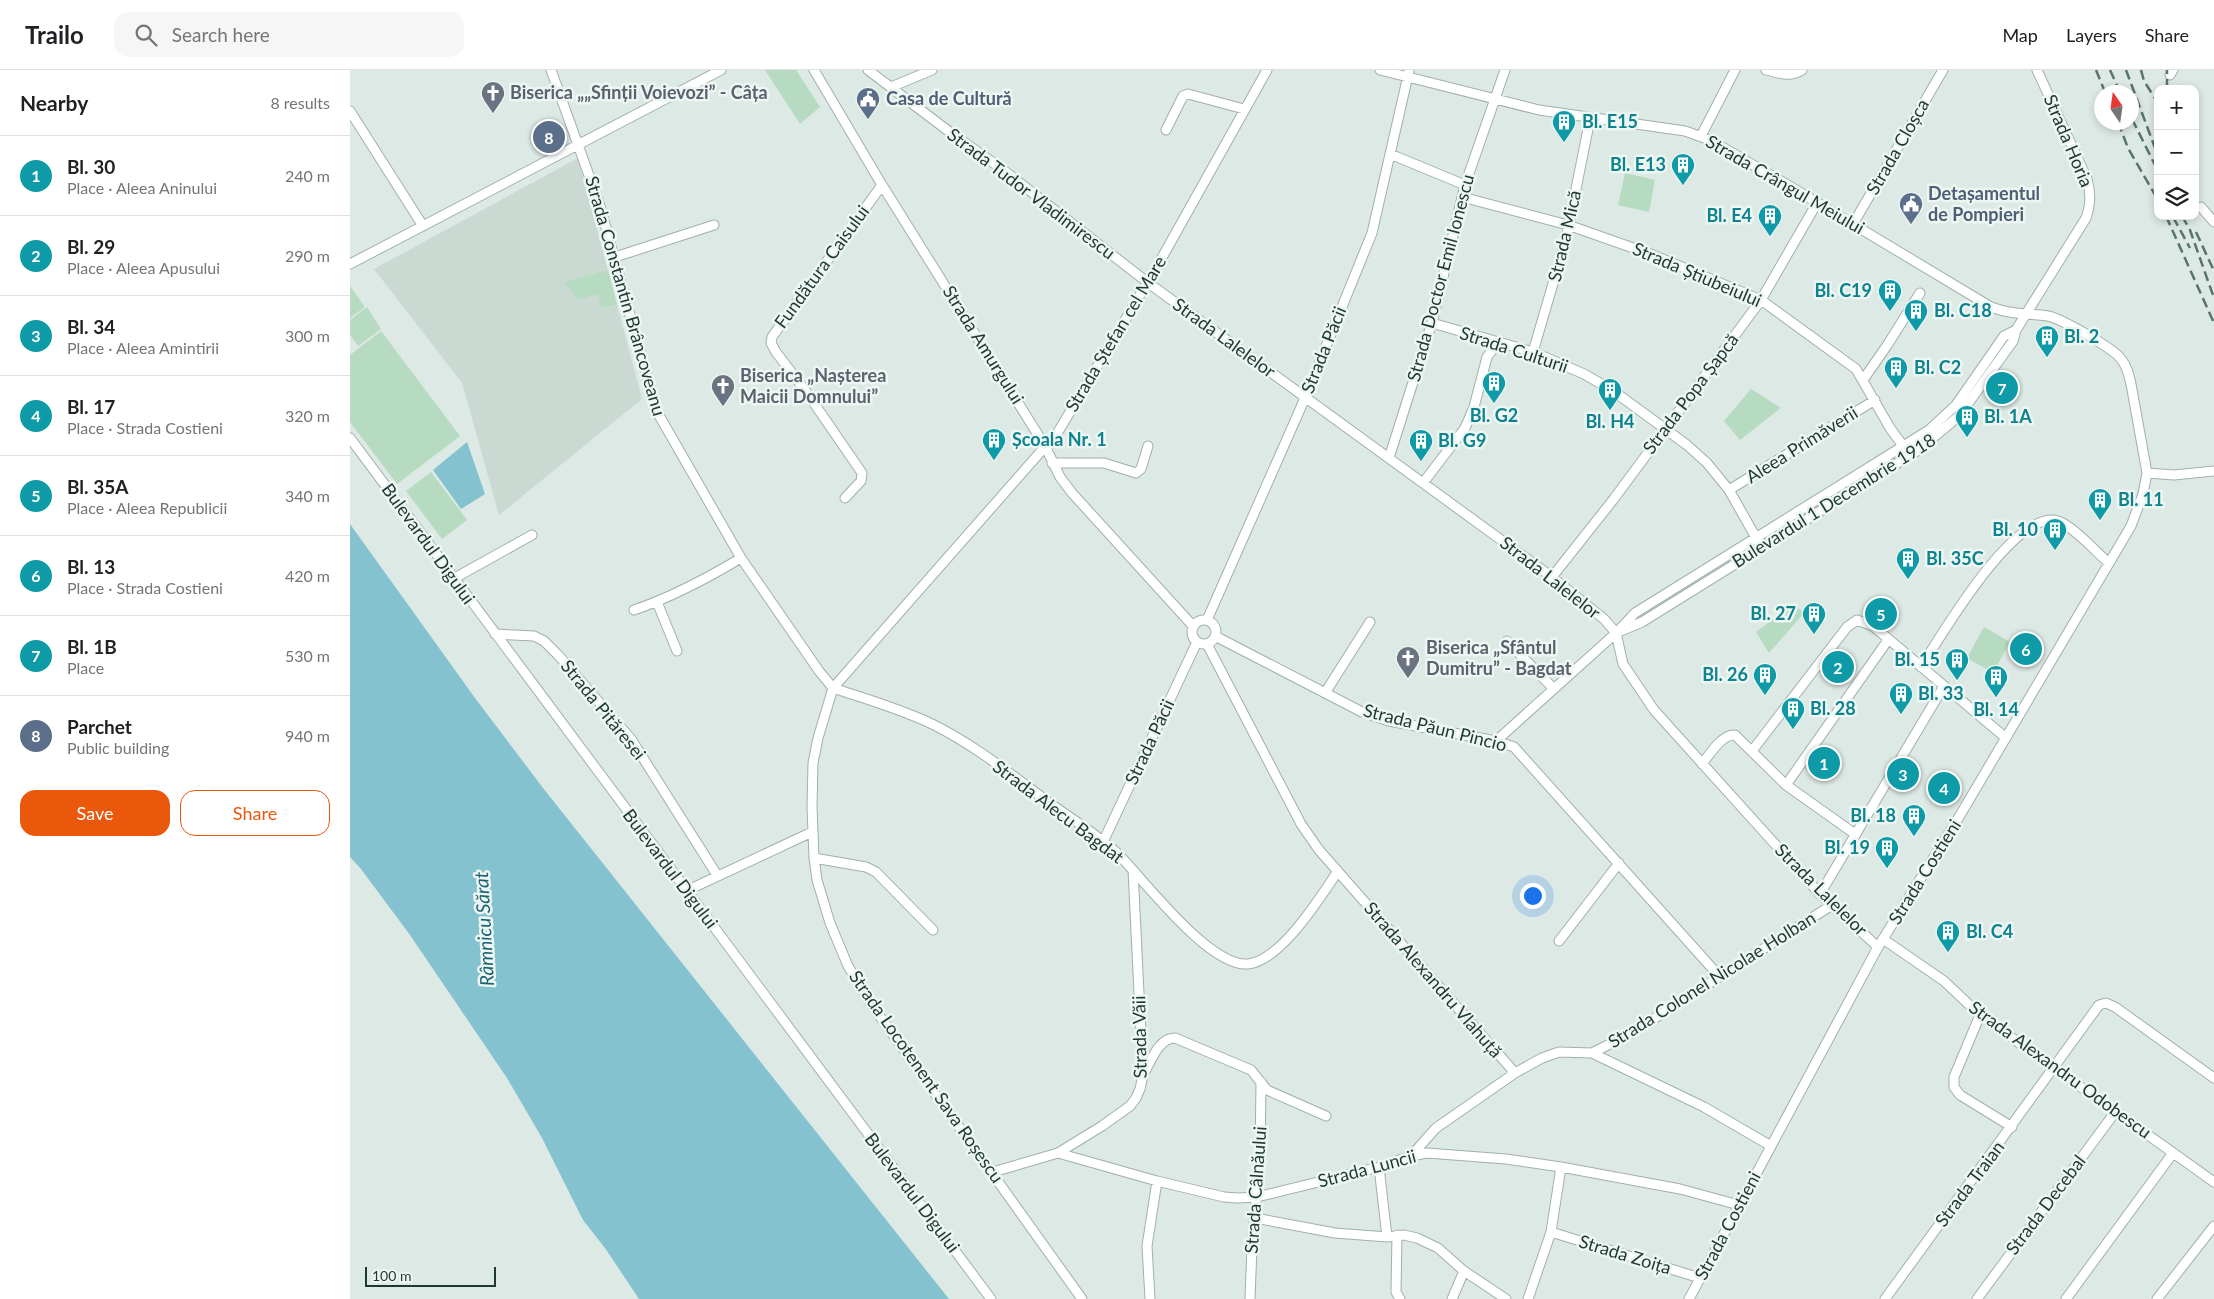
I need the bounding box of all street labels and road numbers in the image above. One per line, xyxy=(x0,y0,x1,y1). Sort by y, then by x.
street label: Strada Horia xyxy=(2040,91,2098,190)
street label: Strada Cloșca xyxy=(1861,95,1933,198)
street label: Strada Tudor Vladimirescu xyxy=(943,123,1120,264)
street label: Strada Crângul Meiului xyxy=(1702,130,1869,238)
street label: Strada Doctor Emil Ionescu xyxy=(1402,172,1478,384)
street label: Strada Constantin Brâncoveanu xyxy=(581,173,671,418)
street label: Strada Mică xyxy=(1543,188,1585,284)
street label: Fundătura Caisului xyxy=(769,201,873,332)
street label: Strada Știubeiului xyxy=(1630,237,1765,311)
street label: Strada Ștefan cel Mare xyxy=(1060,252,1170,415)
street label: Strada Amurgului xyxy=(939,281,1029,408)
street label: Strada Lalelelor xyxy=(1169,293,1281,382)
street label: Strada Păcii xyxy=(1296,303,1350,396)
street label: Strada Culturii xyxy=(1457,321,1571,377)
street label: Strada Popa Șapcă xyxy=(1638,329,1743,458)
street label: Aleea Primăverii xyxy=(1741,401,1861,487)
street label: Bulevardul 1 Decembrie 1918 xyxy=(1728,428,1939,572)
street label: Bulevardul Digului xyxy=(378,479,480,608)
street label: Strada Lalelelor xyxy=(1496,531,1606,624)
street label: Strada Pităresei xyxy=(557,655,651,764)
street label: Strada Păcii xyxy=(1120,695,1178,788)
street label: Strada Păun Pincio xyxy=(1361,699,1509,756)
street label: Strada Alecu Bagdat xyxy=(989,755,1129,868)
street label: Bulevardul Digului xyxy=(619,804,723,933)
street label: Strada Costieni xyxy=(1883,815,1965,928)
street label: Strada Lalelelor xyxy=(1771,839,1873,940)
street label: Strada Alexandru Vlahuță xyxy=(1360,897,1507,1062)
street label: Strada Colonel Nicolae Holban xyxy=(1604,906,1819,1052)
street label: Strada Locotenent Sava Roșescu xyxy=(845,966,1009,1187)
street label: Strada Văii xyxy=(1127,995,1151,1079)
street label: Strada Alexandru Odobescu xyxy=(1965,996,2156,1143)
street label: Strada Câlnăului xyxy=(1240,1125,1270,1254)
street label: Bulevardul Digului xyxy=(861,1128,965,1257)
street label: Strada Traian xyxy=(1930,1136,2009,1231)
street label: Strada Luncii xyxy=(1315,1144,1418,1192)
street label: Strada Decebal xyxy=(2001,1150,2090,1259)
street label: Strada Costieni xyxy=(1689,1168,1765,1283)
street label: Strada Zoița xyxy=(1577,1230,1674,1278)

